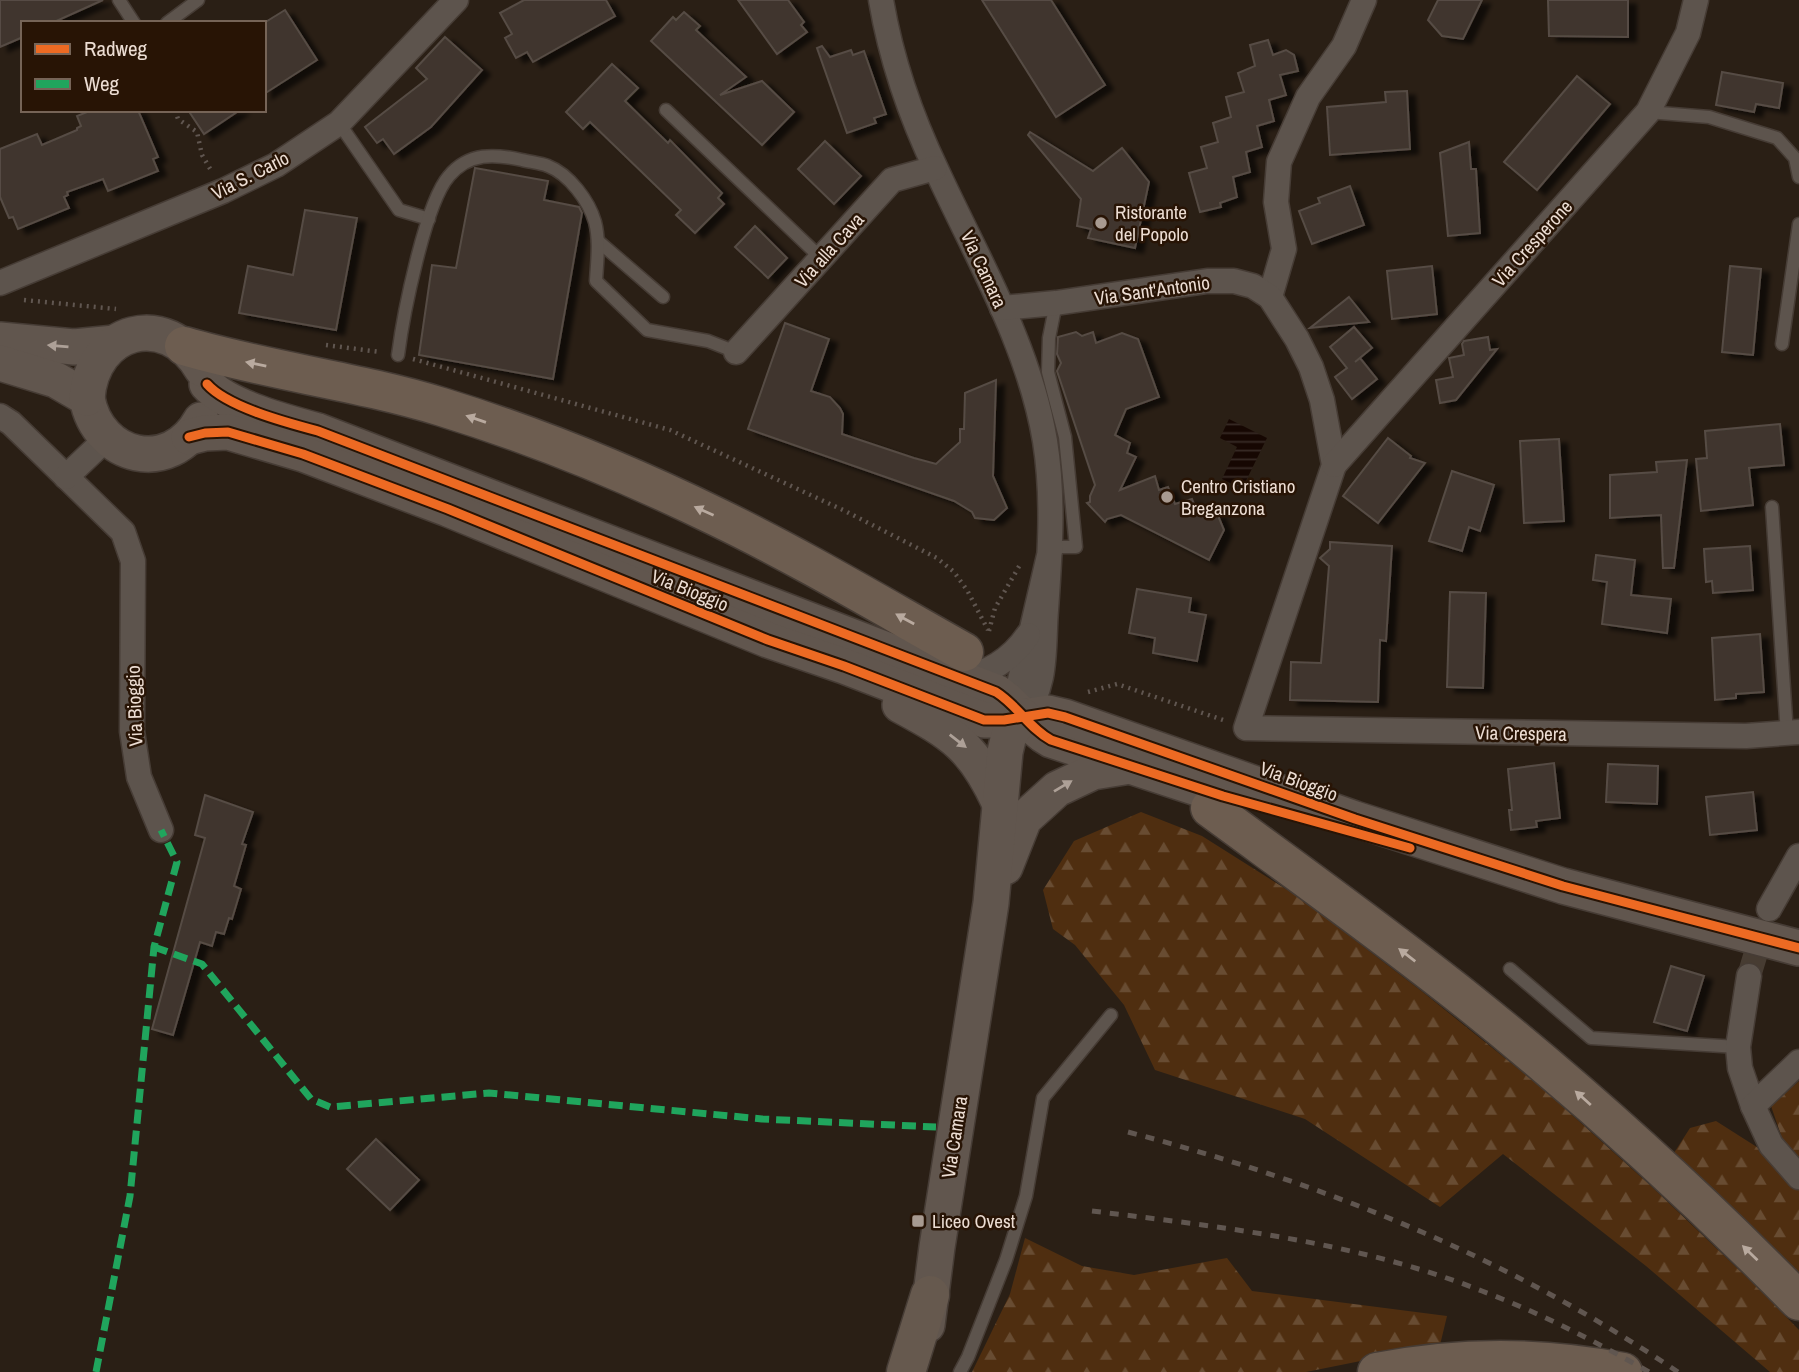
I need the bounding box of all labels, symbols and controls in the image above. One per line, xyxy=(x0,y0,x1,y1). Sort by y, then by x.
legend xyxy=(21,21,266,112)
text: Radweg xyxy=(84,34,148,63)
text: Weg xyxy=(84,69,120,98)
street label: Via S. Carlo xyxy=(207,144,293,206)
street label: Via Cresperone xyxy=(1486,194,1578,292)
place label: Ristorante del Popolo xyxy=(1115,199,1189,247)
street label: Via alla Cava xyxy=(788,207,870,293)
marker: Ristorante del Popolo xyxy=(1093,215,1109,231)
street label: Via Camara xyxy=(955,226,1013,312)
street label: Via Sant'Antonio xyxy=(1093,269,1211,311)
one-way arrow xyxy=(46,340,68,351)
one-way arrow xyxy=(245,358,267,369)
one-way arrow xyxy=(465,413,486,424)
place label: Centro Cristiano Breganzona xyxy=(1181,473,1295,521)
marker: Centro Cristiano Breganzona xyxy=(1159,489,1175,505)
one-way arrow xyxy=(694,505,714,517)
street label: Via Bioggio xyxy=(647,563,733,617)
one-way arrow xyxy=(895,613,914,625)
street label: Via Bioggio xyxy=(120,665,148,747)
street label: Via Crespera xyxy=(1475,719,1567,747)
one-way arrow xyxy=(948,733,966,748)
street label: Via Bioggio xyxy=(1256,755,1342,807)
one-way arrow xyxy=(1054,780,1073,792)
one-way arrow xyxy=(1399,947,1417,962)
one-way arrow xyxy=(1575,1091,1592,1107)
street label: Via Camara xyxy=(935,1094,973,1180)
place label: Liceo Ovest xyxy=(932,1208,1016,1234)
marker: Liceo Ovest xyxy=(910,1213,926,1229)
one-way arrow xyxy=(1742,1245,1759,1261)

